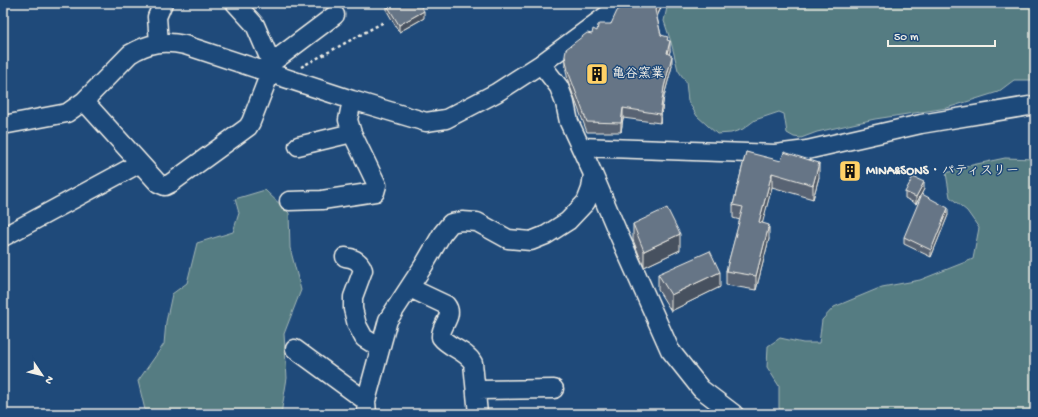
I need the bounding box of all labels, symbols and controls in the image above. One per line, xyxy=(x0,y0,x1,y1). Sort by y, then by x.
scale bar xyxy=(888,22,995,48)
text: 50 m xyxy=(894,31,919,45)
building icon: 亀谷窯業 xyxy=(584,61,610,87)
place label: 亀谷窯業 xyxy=(612,66,664,82)
building icon: MINA&SONS・パティスリー xyxy=(837,158,863,184)
place label: MINA&SONS・パティスリー xyxy=(866,164,1019,179)
north arrow xyxy=(22,355,62,395)
text: N xyxy=(42,373,56,386)

